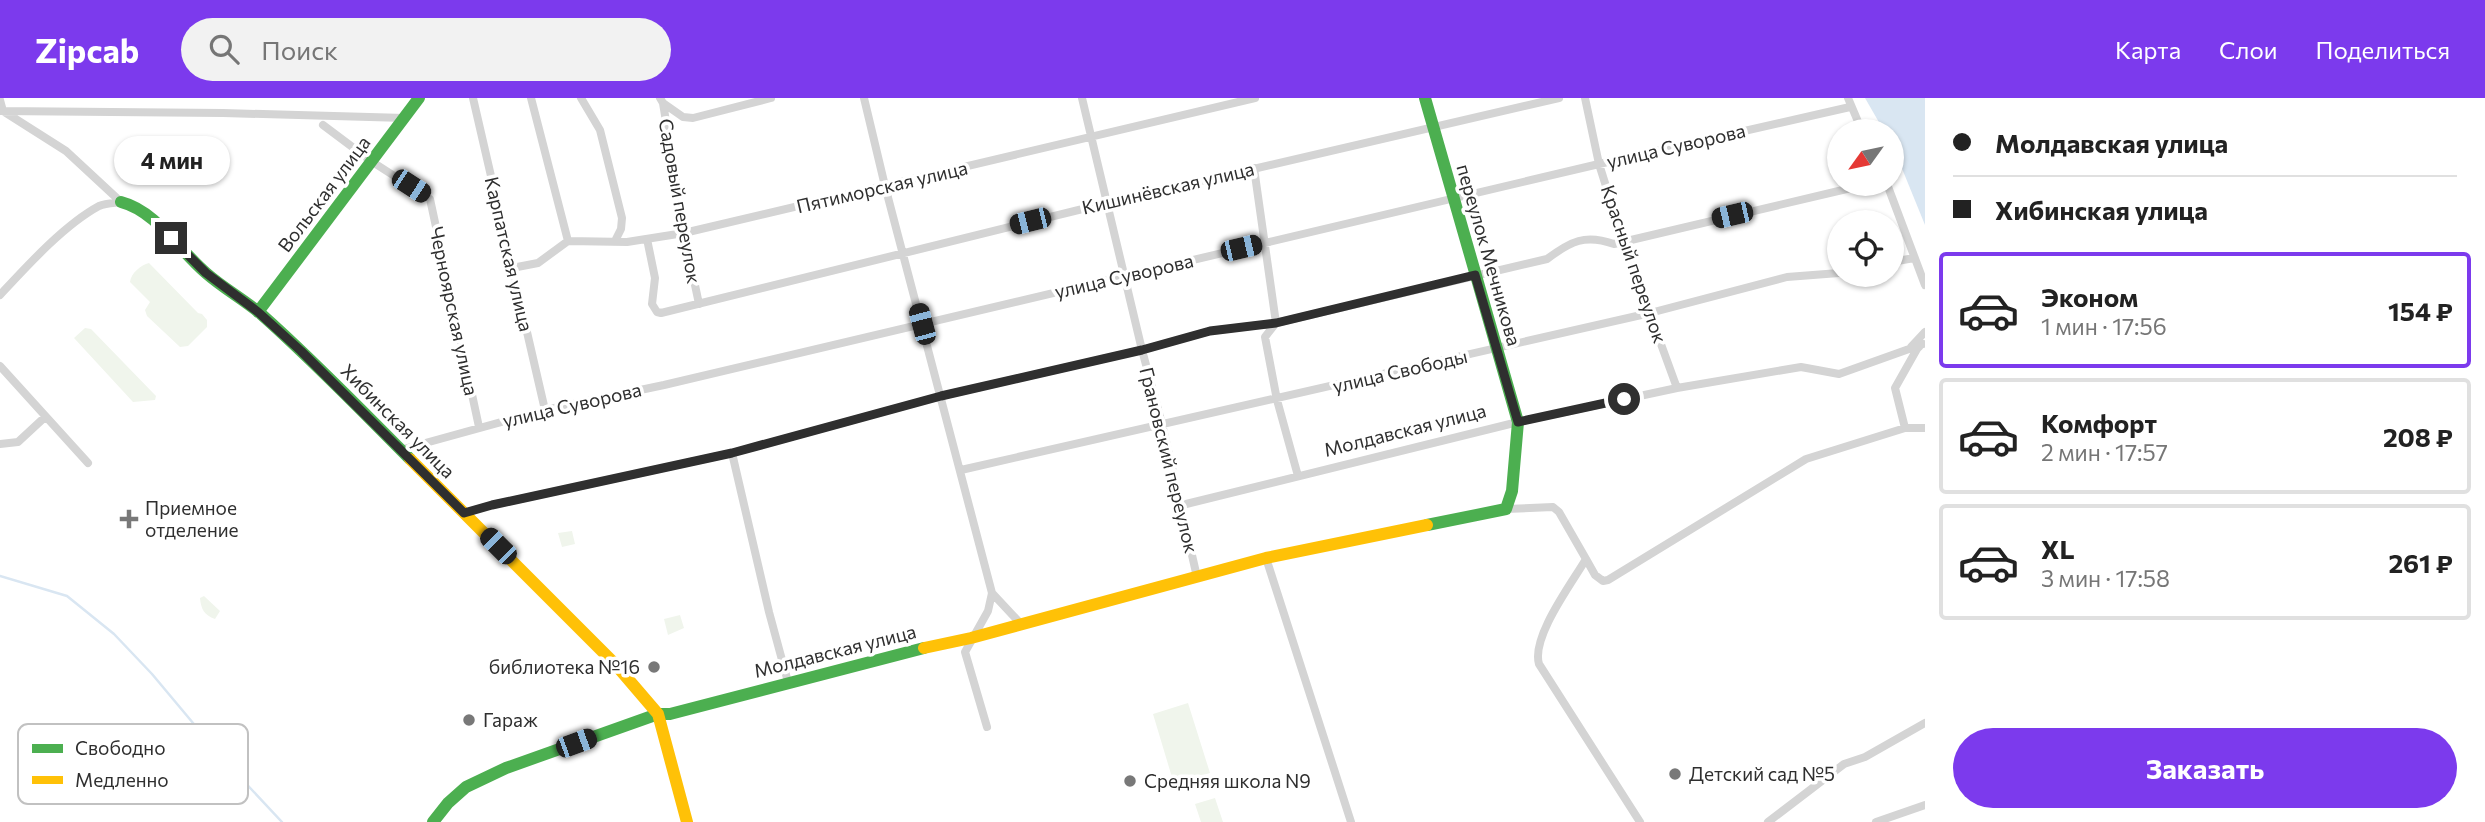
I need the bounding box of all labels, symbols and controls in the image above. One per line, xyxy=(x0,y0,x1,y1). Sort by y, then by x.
search box xyxy=(181,18,671,81)
text: Zipcab xyxy=(35,29,139,70)
icon: search xyxy=(205,30,243,68)
text: Поиск xyxy=(261,34,338,65)
text: Карта xyxy=(2115,35,2181,64)
text: Слои xyxy=(2219,35,2277,64)
text: Поделиться xyxy=(2315,35,2450,64)
street label: Садовый переулок xyxy=(655,117,706,285)
street label: улица Суворова xyxy=(1604,118,1748,173)
north arrow xyxy=(1827,119,1904,196)
map controls xyxy=(1827,119,1904,287)
text: Молдавская улица xyxy=(1995,127,2228,158)
street label: Вольская улица xyxy=(273,131,375,256)
callout: 4 мин xyxy=(113,136,229,186)
text: 4 мин xyxy=(141,146,203,174)
street label: Пятиморская улица xyxy=(794,156,970,217)
street label: Кишинёвская улица xyxy=(1079,156,1256,219)
street label: переулок Мечникова xyxy=(1453,161,1526,348)
car xyxy=(388,166,435,206)
street label: Карпатская улица xyxy=(480,174,538,334)
street label: Красный переулок xyxy=(1597,182,1672,346)
text: Хибинская улица xyxy=(1995,194,2208,225)
car xyxy=(1710,200,1755,230)
car xyxy=(1008,206,1053,236)
button: locate xyxy=(1827,210,1904,287)
route end xyxy=(155,222,187,254)
street label: Черноярская улица xyxy=(425,224,484,398)
car xyxy=(1219,233,1264,263)
street label: улица Суворова xyxy=(1052,248,1196,303)
icon: car xyxy=(1957,279,2020,342)
text: Эконом xyxy=(2041,281,2138,312)
text: 154 ₽ xyxy=(2388,295,2453,326)
car xyxy=(907,301,938,347)
text: 1 мин · 17:56 xyxy=(2041,312,2167,340)
street label: улица Свободы xyxy=(1330,344,1470,397)
street label: Хибинская улица xyxy=(336,359,460,483)
street label: Грановский переулок xyxy=(1135,365,1204,555)
street label: улица Суворова xyxy=(500,377,644,432)
route start xyxy=(1608,383,1640,415)
street label: Молдавская улица xyxy=(1321,398,1488,461)
icon: car xyxy=(1957,405,2020,468)
text: Комфорт xyxy=(2041,407,2157,438)
text: 208 ₽ xyxy=(2383,421,2453,452)
text: 2 мин · 17:57 xyxy=(2041,438,2168,466)
place label: Приемное отделение xyxy=(145,496,239,541)
marker: Приемное отделение xyxy=(119,509,139,529)
car xyxy=(476,524,521,568)
icon: car xyxy=(1957,531,2020,594)
text: XL xyxy=(2041,533,2075,564)
text: 261 ₽ xyxy=(2388,547,2453,578)
text: 3 мин · 17:58 xyxy=(2041,564,2170,592)
street label: Молдавская улица xyxy=(751,619,918,682)
place label: библиотека №16 xyxy=(489,655,640,678)
marker: библиотека №16 xyxy=(646,659,662,675)
place label: Гараж xyxy=(483,708,538,731)
marker: Гараж xyxy=(461,712,477,728)
legend xyxy=(18,724,248,804)
car xyxy=(553,726,600,760)
button: Заказать xyxy=(1953,728,2457,808)
text: Свободно xyxy=(75,736,165,759)
place label: Детский сад №5 xyxy=(1689,762,1835,785)
marker: Детский сад №5 xyxy=(1667,766,1683,782)
text: Медленно xyxy=(75,768,169,791)
place label: Средняя школа N9 xyxy=(1144,769,1311,792)
marker: Средняя школа N9 xyxy=(1122,773,1138,789)

